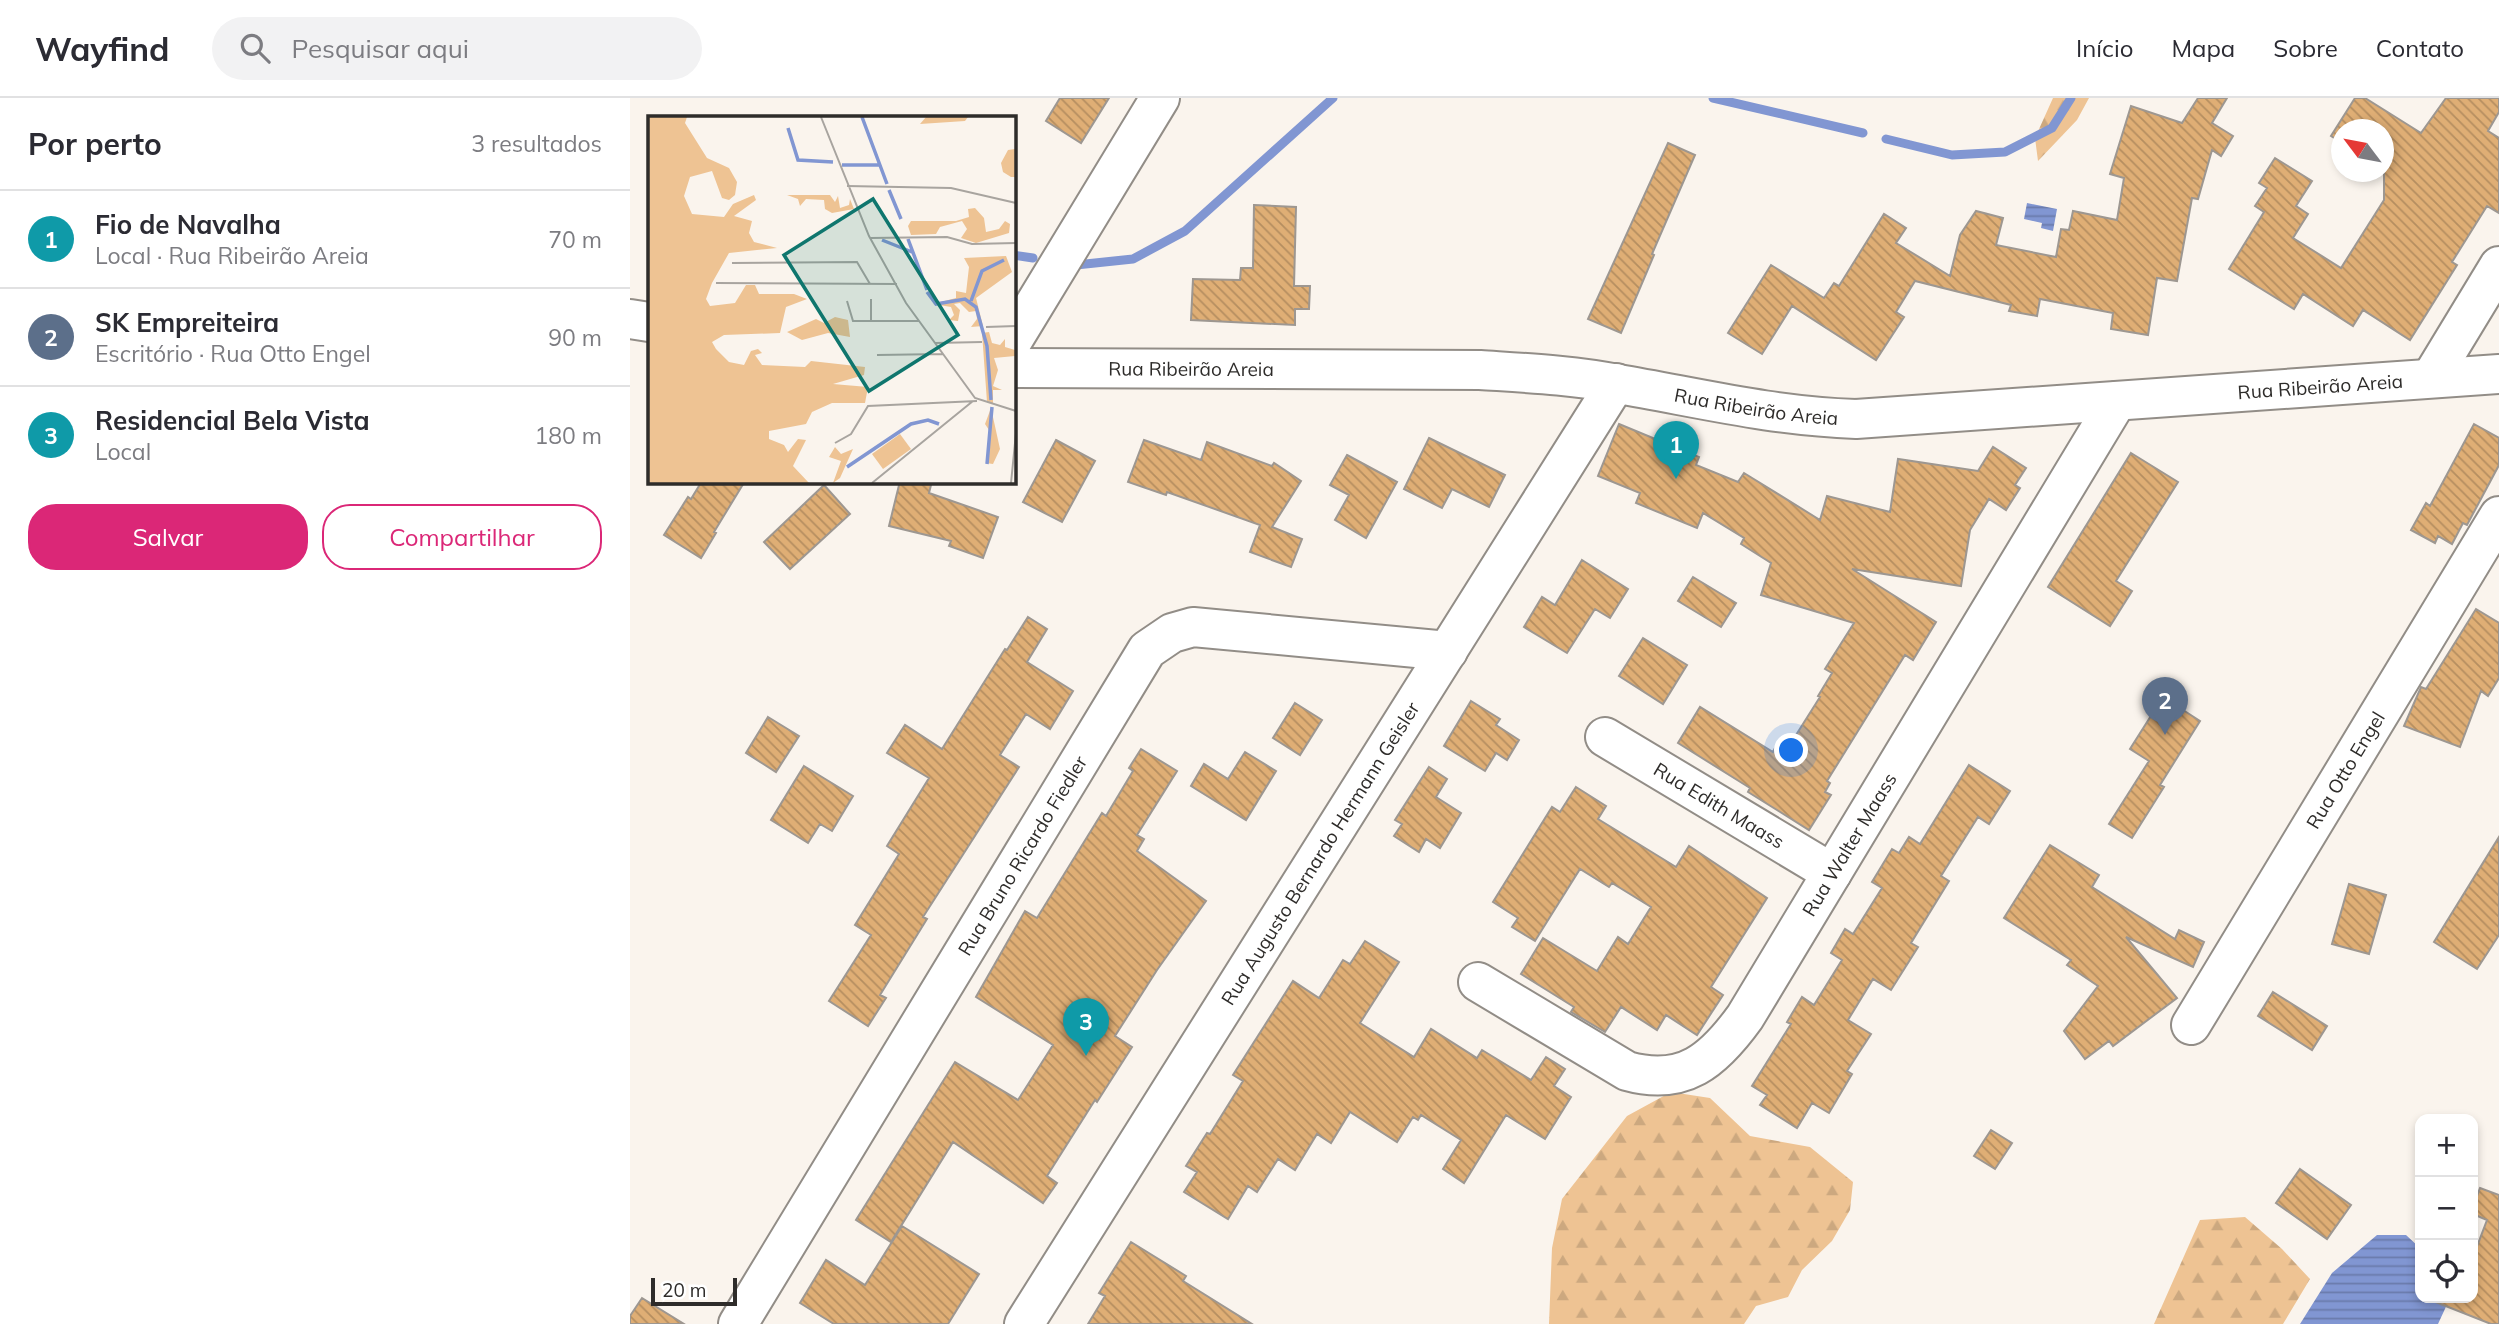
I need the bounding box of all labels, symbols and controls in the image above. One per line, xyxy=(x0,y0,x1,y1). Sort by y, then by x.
search box xyxy=(212,17,702,80)
text: Wayfind xyxy=(35,28,170,69)
icon: search xyxy=(236,29,274,67)
text: Pesquisar aqui xyxy=(292,32,469,65)
text: Início xyxy=(2076,33,2133,63)
text: Mapa xyxy=(2171,33,2235,63)
text: Sobre xyxy=(2273,33,2338,63)
text: Contato xyxy=(2376,33,2464,63)
inset map xyxy=(648,116,1015,483)
north arrow xyxy=(2331,119,2394,182)
text: Por perto xyxy=(28,125,162,163)
text: 3 resultados xyxy=(471,129,602,158)
text: Fio de Navalha xyxy=(95,208,281,241)
text: 1 xyxy=(44,225,58,254)
text: 70 m xyxy=(548,225,602,254)
text: Local · Rua Ribeirão Areia xyxy=(95,241,369,270)
text: SK Empreiteira xyxy=(95,306,279,339)
text: 2 xyxy=(44,323,58,352)
text: 90 m xyxy=(548,323,602,352)
text: Escritório · Rua Otto Engel xyxy=(95,339,371,368)
street label: Rua Ribeirão Areia xyxy=(1108,356,1274,381)
street label: Rua Ribeirão Areia xyxy=(2237,369,2404,404)
street label: Rua Ribeirão Areia xyxy=(1672,383,1839,430)
text: Residencial Bela Vista xyxy=(95,404,370,437)
text: 3 xyxy=(44,421,58,450)
text: 180 m xyxy=(534,421,602,450)
pin: 1 xyxy=(1653,421,1699,479)
text: Local xyxy=(95,437,151,466)
button: Salvar xyxy=(28,504,308,570)
button: Compartilhar xyxy=(322,504,602,570)
pin: 2 xyxy=(2142,677,2188,735)
street label: Rua Augusto Bernardo Hermann Geisler xyxy=(1216,697,1424,1009)
street label: Rua Otto Engel xyxy=(2301,707,2390,833)
your location xyxy=(1774,733,1808,767)
street label: Rua Bruno Ricardo Fiedler xyxy=(953,751,1092,960)
street label: Rua Edith Maass xyxy=(1649,757,1789,854)
street label: Rua Walter Maass xyxy=(1797,768,1902,921)
pin: 3 xyxy=(1063,998,1109,1056)
map controls xyxy=(2415,1114,2478,1303)
button: + xyxy=(2415,1114,2478,1177)
button: − xyxy=(2415,1177,2478,1240)
button: locate xyxy=(2415,1240,2478,1303)
scale bar xyxy=(651,1275,737,1307)
text: 20 m xyxy=(662,1278,706,1302)

